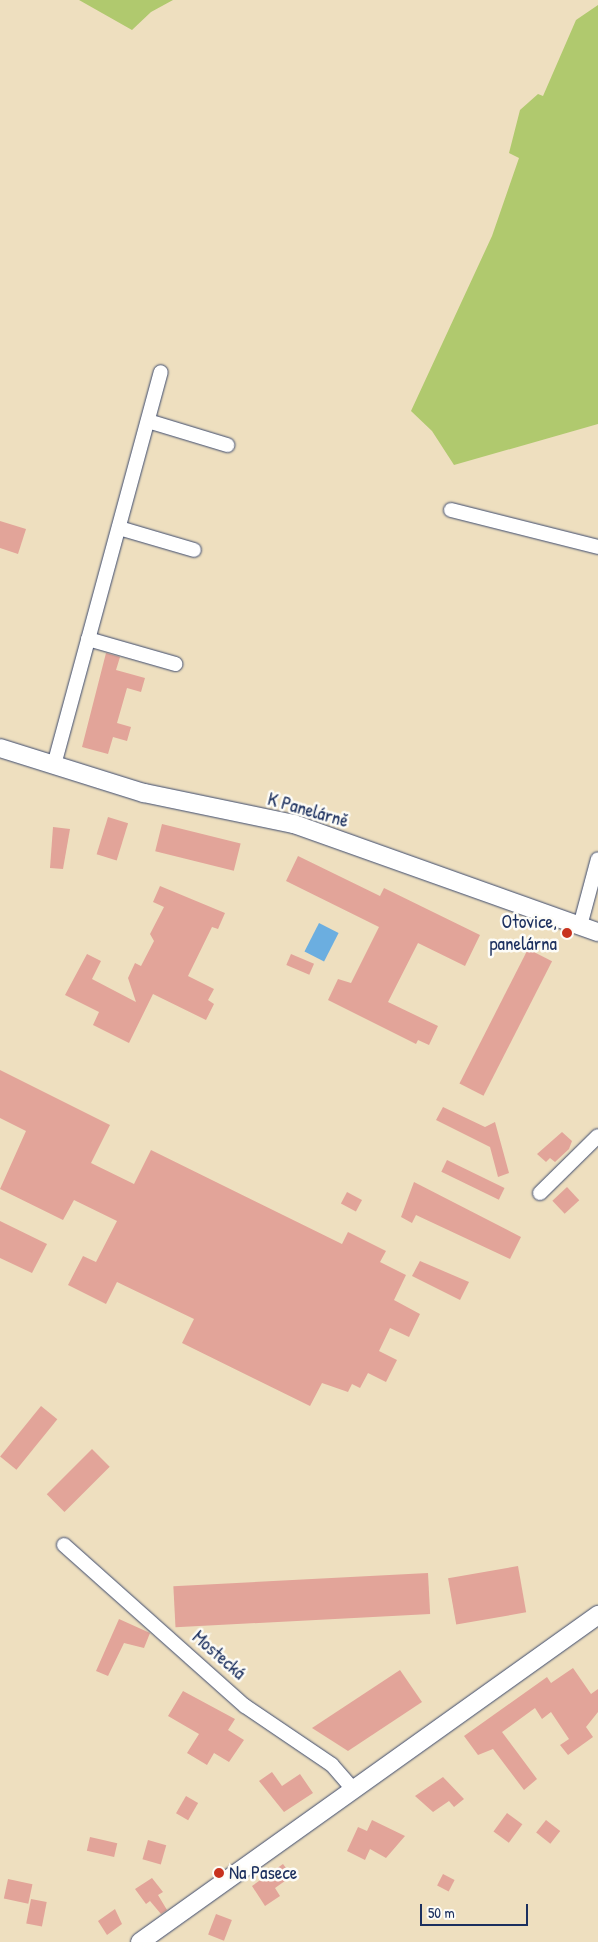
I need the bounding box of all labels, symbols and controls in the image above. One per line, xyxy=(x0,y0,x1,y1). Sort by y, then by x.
street label: K Panelárně xyxy=(265,788,351,832)
place label: Otovice, panelárna xyxy=(489,911,557,955)
marker: Otovice, panelárna xyxy=(561,927,573,939)
street label: Mostecká xyxy=(188,1626,250,1684)
place label: Na Pasece xyxy=(229,1862,297,1884)
marker: Na Pasece xyxy=(213,1867,225,1879)
scale bar xyxy=(423,1894,530,1926)
text: 50 m xyxy=(428,1902,455,1923)

